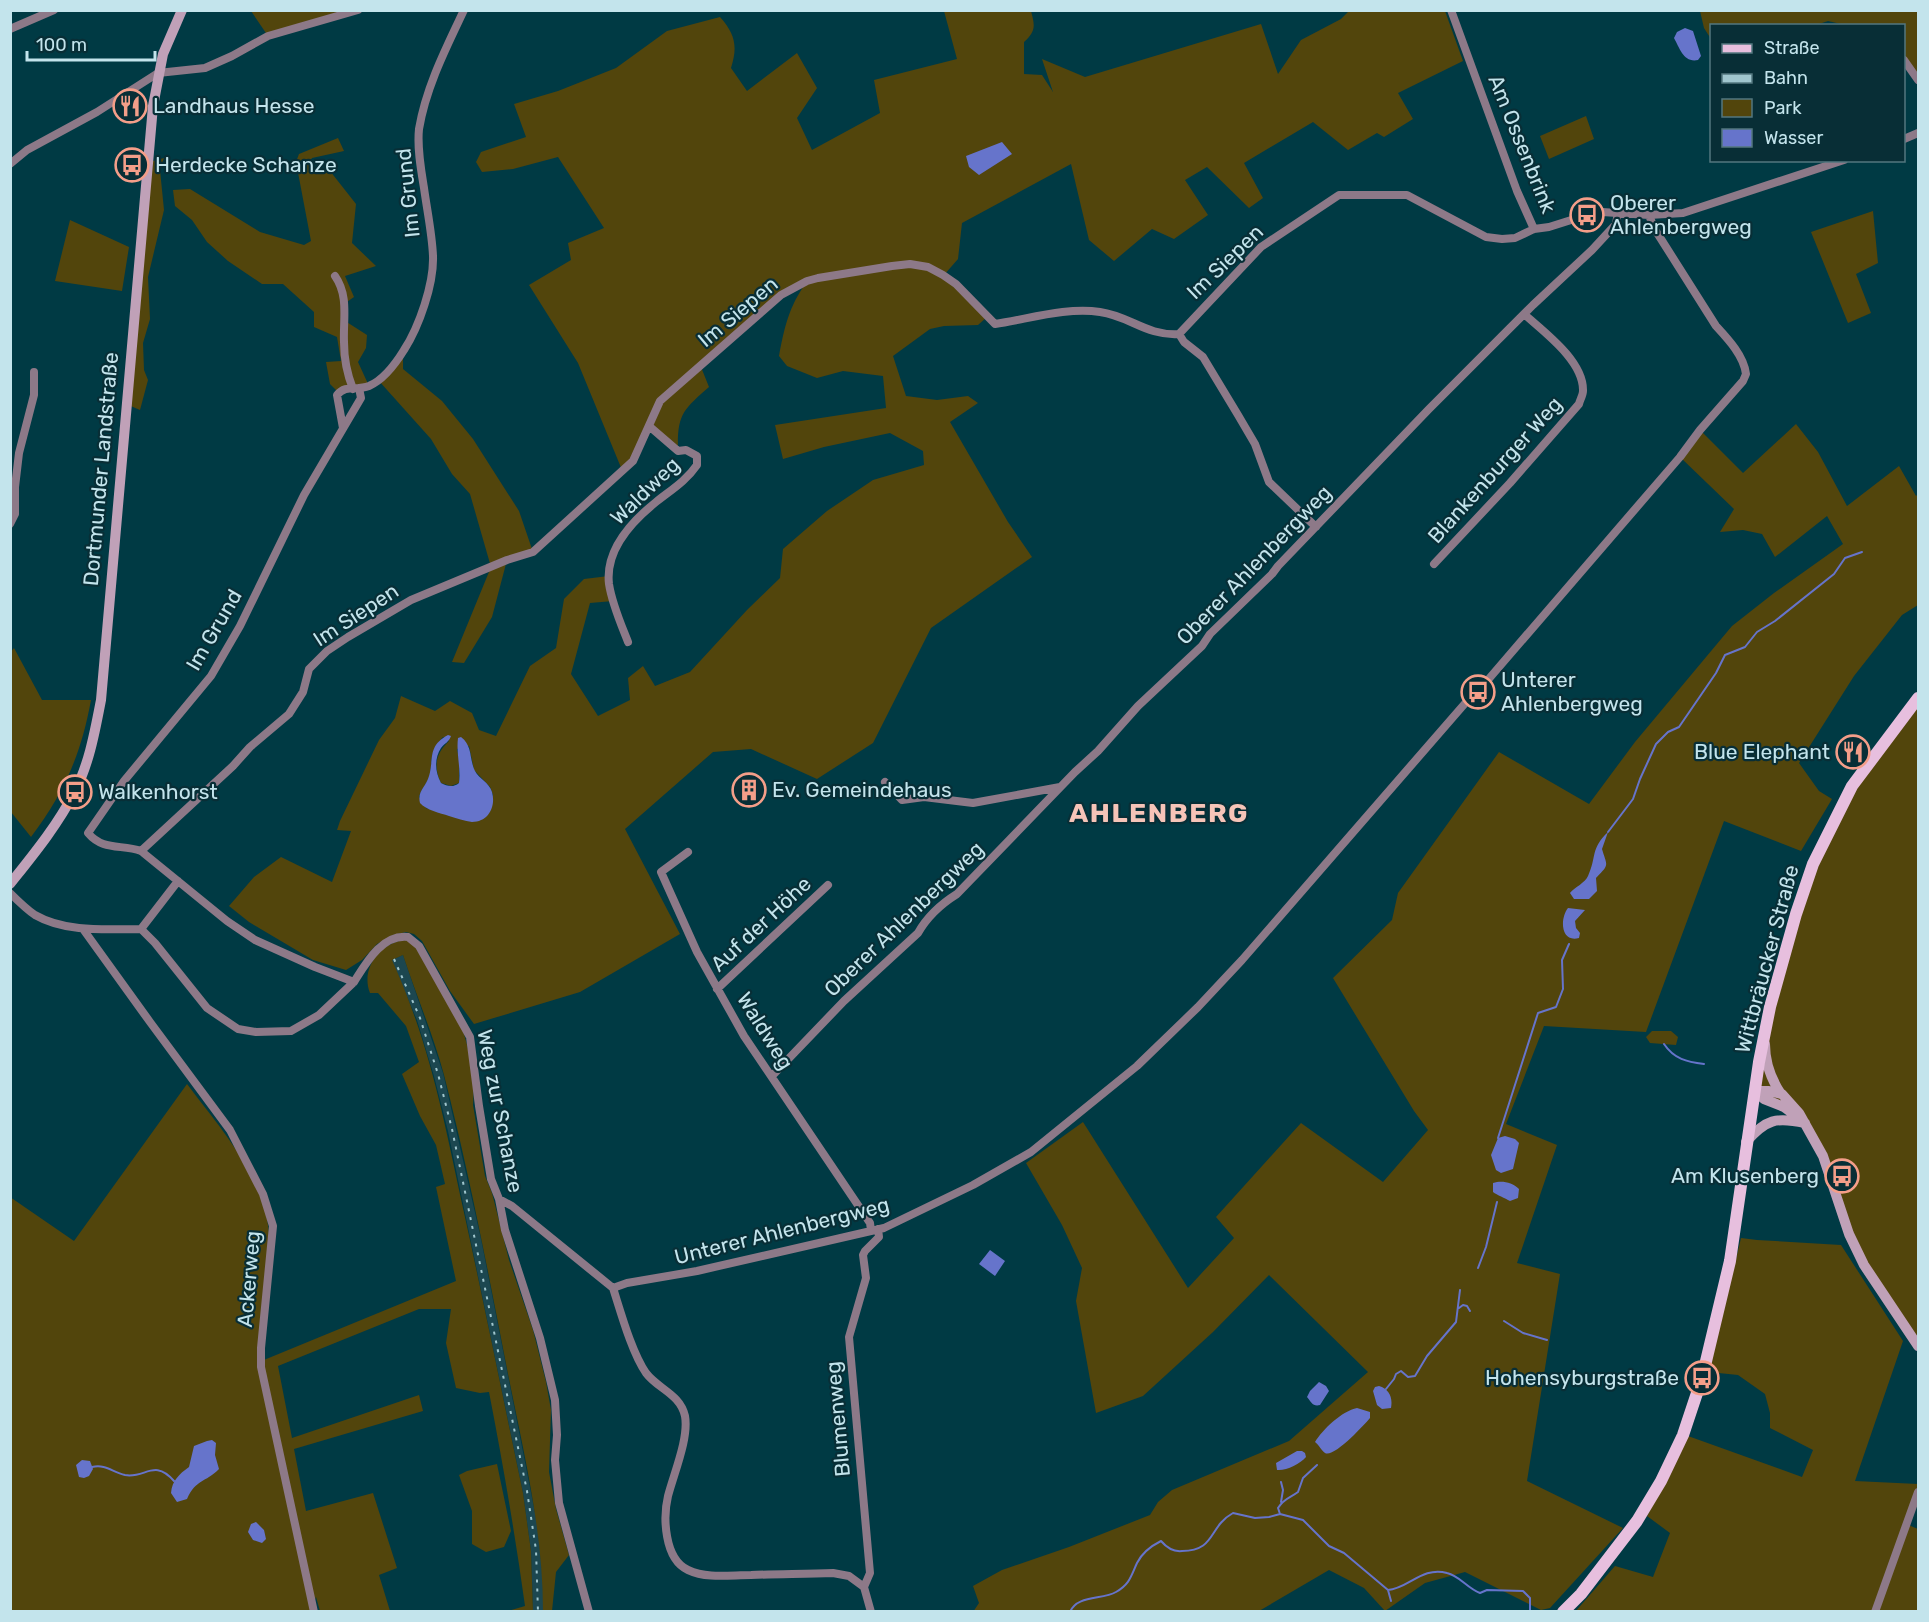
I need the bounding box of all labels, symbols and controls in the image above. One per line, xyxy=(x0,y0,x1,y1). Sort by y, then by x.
scale bar xyxy=(27,24,154,62)
legend xyxy=(1710,24,1905,162)
text: 100 m xyxy=(36,34,87,56)
text: Straße xyxy=(1764,37,1820,59)
text: Bahn xyxy=(1764,67,1808,89)
street label: Am Ossenbrink xyxy=(1483,71,1562,217)
restaurant icon: Landhaus Hesse xyxy=(112,88,148,124)
place label: Landhaus Hesse xyxy=(153,93,314,118)
text: Park xyxy=(1764,97,1802,119)
text: Wasser xyxy=(1764,127,1823,149)
bus stop icon: Herdecke Schanze xyxy=(114,147,150,183)
street label: Im Grund xyxy=(390,147,425,239)
place label: Herdecke Schanze xyxy=(155,152,337,177)
place label: Oberer Ahlenbergweg xyxy=(1610,190,1752,239)
bus stop icon: Oberer Ahlenbergweg xyxy=(1569,197,1605,233)
street label: Im Siepen xyxy=(1181,219,1268,304)
street label: Im Siepen xyxy=(693,271,783,352)
street label: Dortmunder Landstraße xyxy=(78,351,123,587)
street label: Blankenburger Weg xyxy=(1422,391,1567,548)
street label: Waldweg xyxy=(605,452,684,530)
street label: Oberer Ahlenbergweg xyxy=(1171,480,1336,650)
street label: Im Siepen xyxy=(308,578,403,651)
street label: Im Grund xyxy=(180,585,247,675)
place label: Unterer Ahlenbergweg xyxy=(1501,667,1643,716)
bus stop icon: Unterer Ahlenbergweg xyxy=(1460,674,1496,710)
restaurant icon: Blue Elephant xyxy=(1835,734,1871,770)
place label: Blue Elephant xyxy=(1694,739,1830,764)
building icon: Ev. Gemeindehaus xyxy=(731,772,767,808)
bus stop icon: Walkenhorst xyxy=(57,774,93,810)
place label: Ev. Gemeindehaus xyxy=(772,777,952,802)
place label: Walkenhorst xyxy=(98,779,218,804)
district label: AHLENBERG xyxy=(1069,797,1249,829)
street label: Oberer Ahlenbergweg xyxy=(819,836,989,1001)
street label: Wittbräucker Straße xyxy=(1729,862,1804,1056)
street label: Auf der Höhe xyxy=(705,871,816,976)
street label: Waldweg xyxy=(732,987,799,1074)
street label: Weg zur Schanze xyxy=(472,1027,529,1195)
bus stop icon: Am Klusenberg xyxy=(1824,1158,1860,1194)
place label: Am Klusenberg xyxy=(1671,1163,1819,1188)
street label: Unterer Ahlenbergweg xyxy=(672,1192,892,1269)
street label: Ackerweg xyxy=(232,1230,265,1328)
street label: Blumenweg xyxy=(820,1360,855,1478)
bus stop icon: Hohensyburgstraße xyxy=(1684,1360,1720,1396)
place label: Hohensyburgstraße xyxy=(1485,1365,1679,1390)

